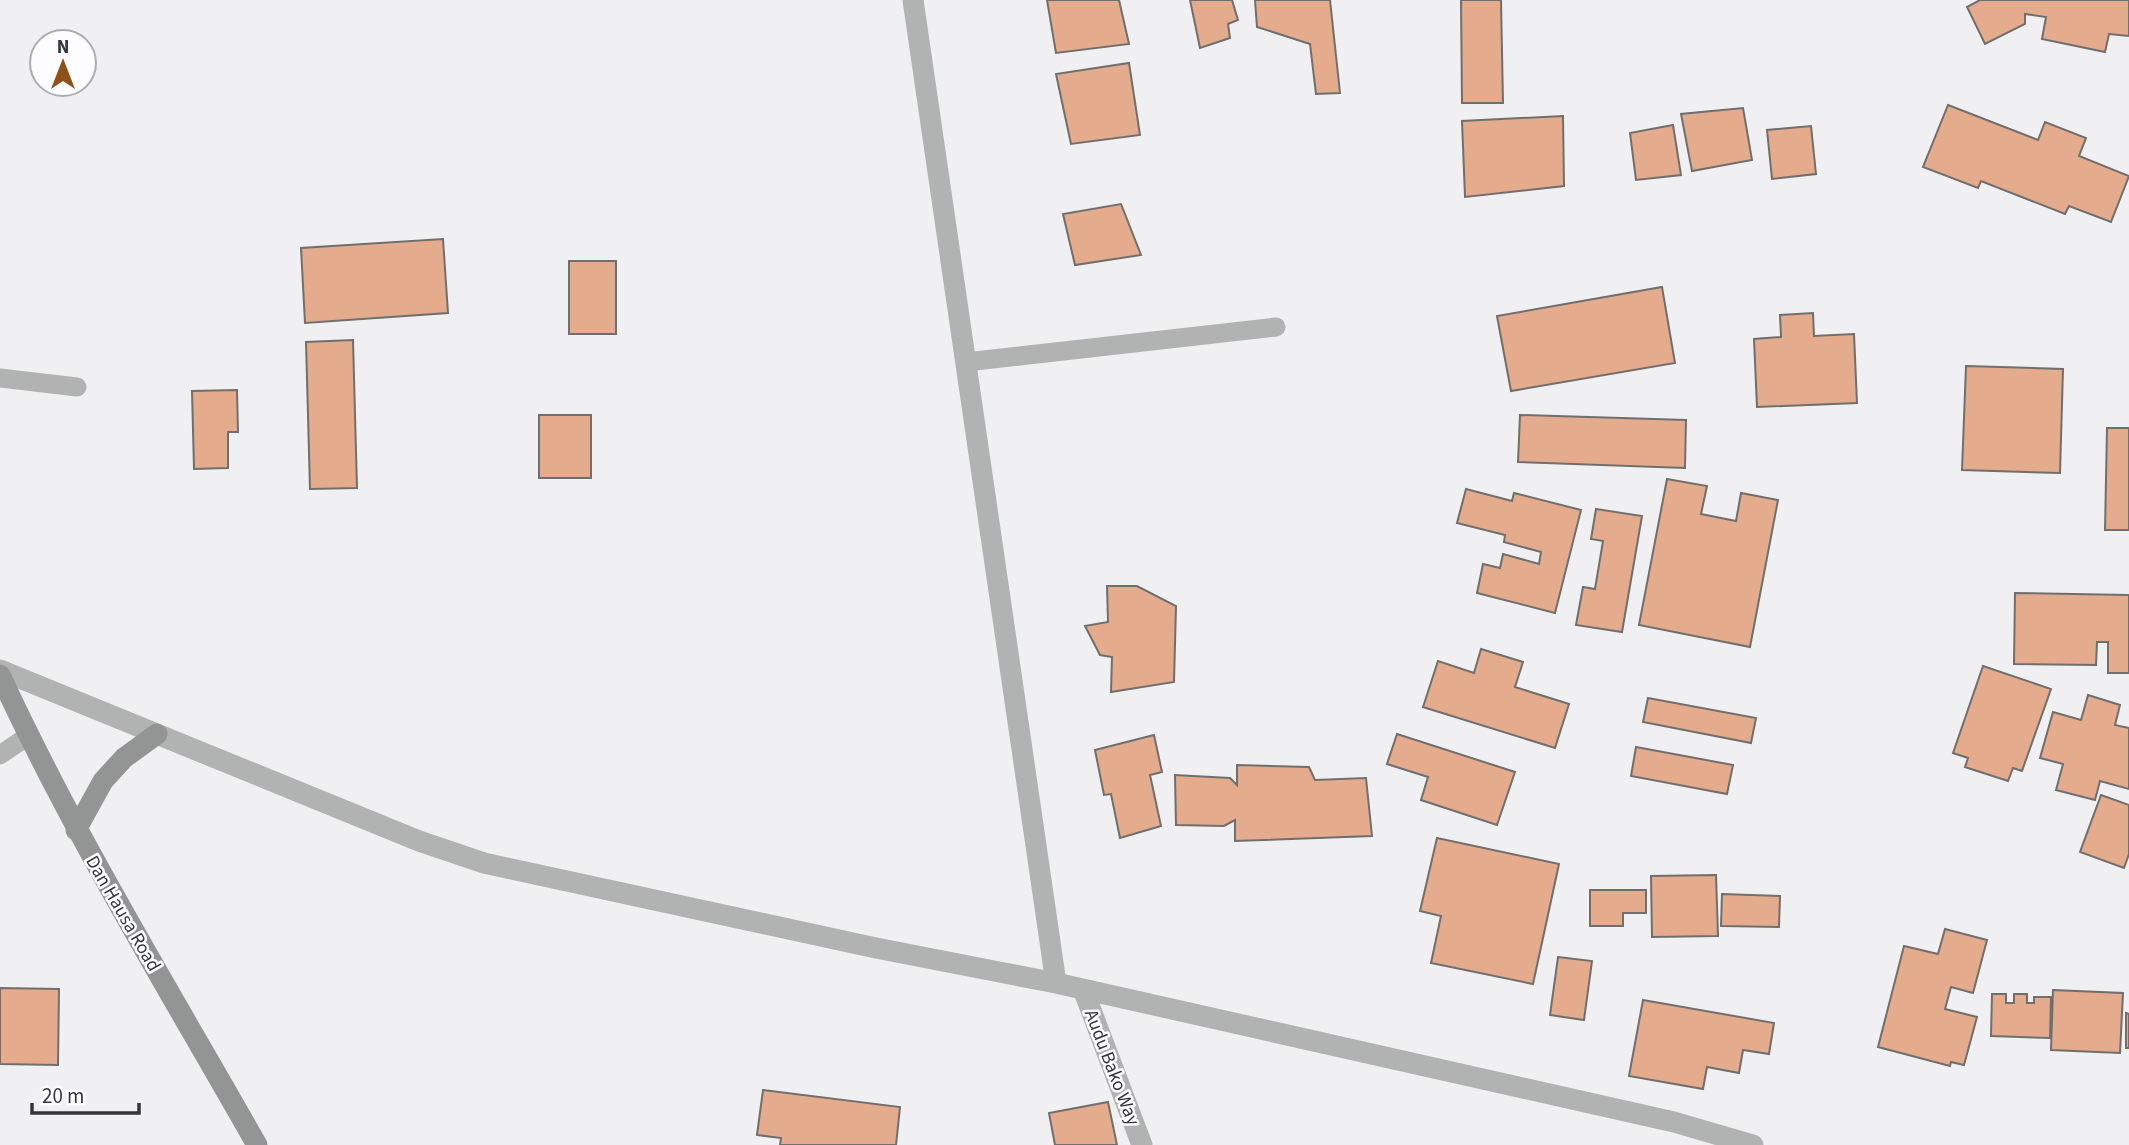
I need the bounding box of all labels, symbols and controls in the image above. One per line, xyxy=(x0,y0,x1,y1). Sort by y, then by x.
north arrow xyxy=(28,28,98,98)
text: N xyxy=(57,34,69,61)
street label: Dan Hausa Road xyxy=(79,851,167,977)
street label: Audu Bako Way xyxy=(1077,1006,1146,1130)
scale bar xyxy=(32,1072,138,1116)
text: 20 m xyxy=(42,1081,84,1111)

